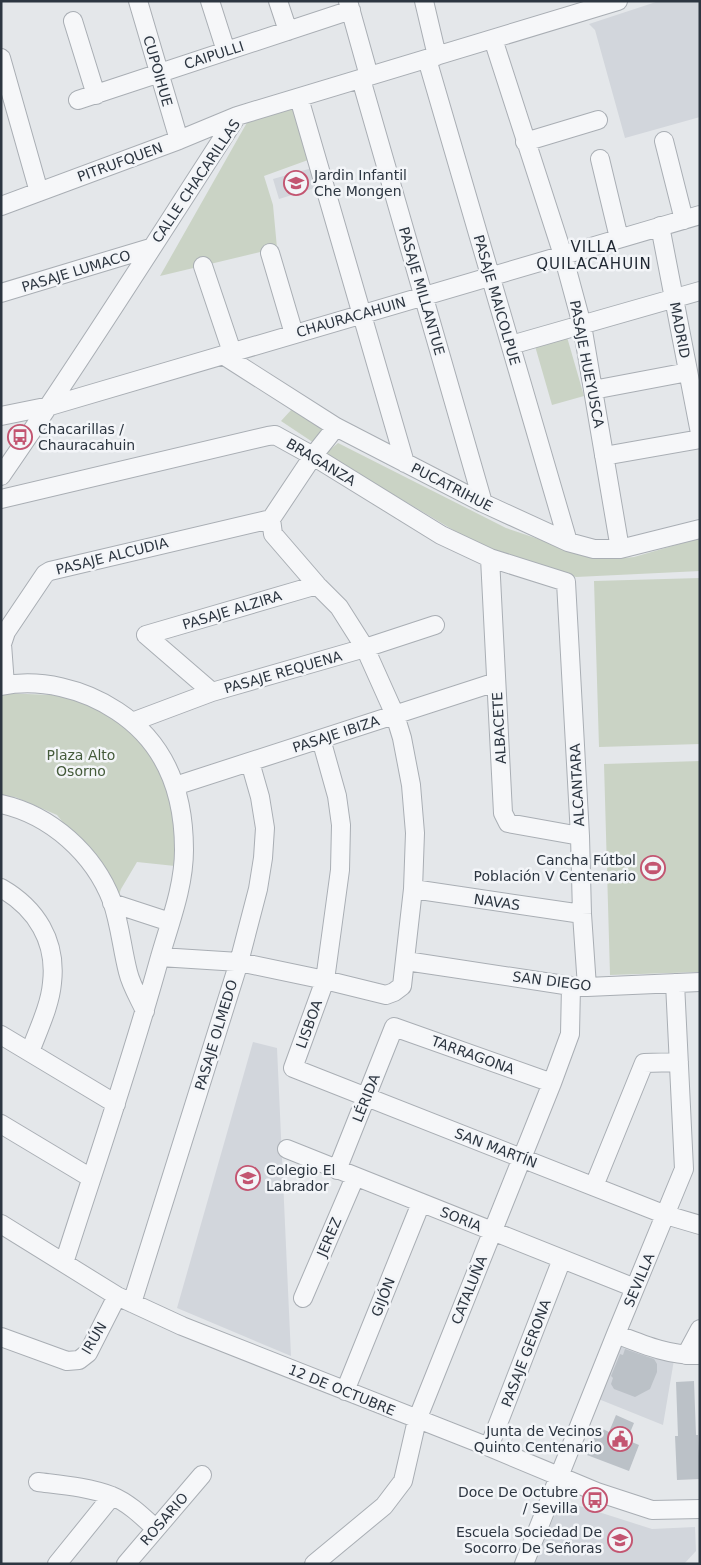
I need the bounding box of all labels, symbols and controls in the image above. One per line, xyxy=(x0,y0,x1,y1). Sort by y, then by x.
street label: CUPOIHUE xyxy=(140,34,176,108)
street label: CAIPULLI xyxy=(182,38,246,72)
street label: CALLE CHACARILLAS xyxy=(149,116,243,246)
street label: PITRUFQUEN xyxy=(75,139,165,185)
place label: Jardin Infantil Che Mongen xyxy=(313,167,407,199)
school or university icon: Jardin Infantil Che Mongen xyxy=(283,170,309,196)
street label: PASAJE MILLANTUE xyxy=(396,225,448,357)
street label: PASAJE MAICOLPUE xyxy=(471,233,523,367)
district label: VILLA QUILACAHUIN xyxy=(536,238,652,273)
street label: PASAJE LUMACO xyxy=(20,247,132,295)
street label: CHAURACAHUIN xyxy=(294,294,408,340)
street label: PASAJE HUEYUSCA xyxy=(567,299,607,430)
street label: MADRID xyxy=(667,300,693,360)
place label: Chacarillas / Chauracahuin xyxy=(38,421,135,453)
bus stop icon: Chacarillas / Chauracahuin xyxy=(7,424,33,450)
street label: BRAGANZA xyxy=(283,435,359,489)
street label: PUCATRIHUE xyxy=(409,460,495,514)
street label: PASAJE ALCUDIA xyxy=(54,534,170,578)
street label: PASAJE ALZIRA xyxy=(180,587,284,633)
street label: PASAJE REQUENA xyxy=(222,647,344,697)
street label: ALBACETE xyxy=(489,691,509,765)
street label: PASAJE IBIZA xyxy=(291,712,382,756)
street label: ALCANTARA xyxy=(567,743,587,827)
park label: Plaza Alto Osorno xyxy=(47,747,115,779)
place label: Cancha Fútbol Población V Centenario xyxy=(474,852,636,884)
sports icon: Cancha Fútbol Población V Centenario xyxy=(640,855,666,881)
street label: NAVAS xyxy=(473,891,521,913)
street label: SAN DIEGO xyxy=(512,968,592,994)
street label: PASAJE OLMEDO xyxy=(192,978,240,1092)
street label: LISBOA xyxy=(293,997,325,1050)
street label: TARRAGONA xyxy=(428,1032,517,1078)
street label: LÉRIDA xyxy=(349,1071,383,1124)
street label: SAN MARTÍN xyxy=(452,1125,540,1171)
place label: Colegio El Labrador xyxy=(266,1162,335,1194)
school or university icon: Colegio El Labrador xyxy=(235,1165,261,1191)
street label: SORIA xyxy=(438,1203,484,1235)
street label: JEREZ xyxy=(313,1215,344,1260)
street label: SEVILLA xyxy=(621,1250,658,1309)
street label: CATALUÑA xyxy=(448,1253,490,1327)
street label: GIJÓN xyxy=(367,1275,398,1319)
street label: PASAJE GERONA xyxy=(498,1297,554,1409)
street label: IRÚN xyxy=(77,1319,110,1357)
street label: 12 DE OCTUBRE xyxy=(286,1361,398,1419)
place label: Junta de Vecinos Quinto Centenario xyxy=(474,1423,602,1455)
public building icon: Junta de Vecinos Quinto Centenario xyxy=(607,1426,633,1452)
place label: Doce De Octubre / Sevilla xyxy=(458,1484,578,1516)
bus stop icon: Doce De Octubre / Sevilla xyxy=(582,1487,608,1513)
street label: ROSARIO xyxy=(137,1489,191,1549)
place label: Escuela Sociedad De Socorro De Señoras xyxy=(456,1524,602,1556)
school or university icon: Escuela Sociedad De Socorro De Señoras xyxy=(607,1527,633,1553)

